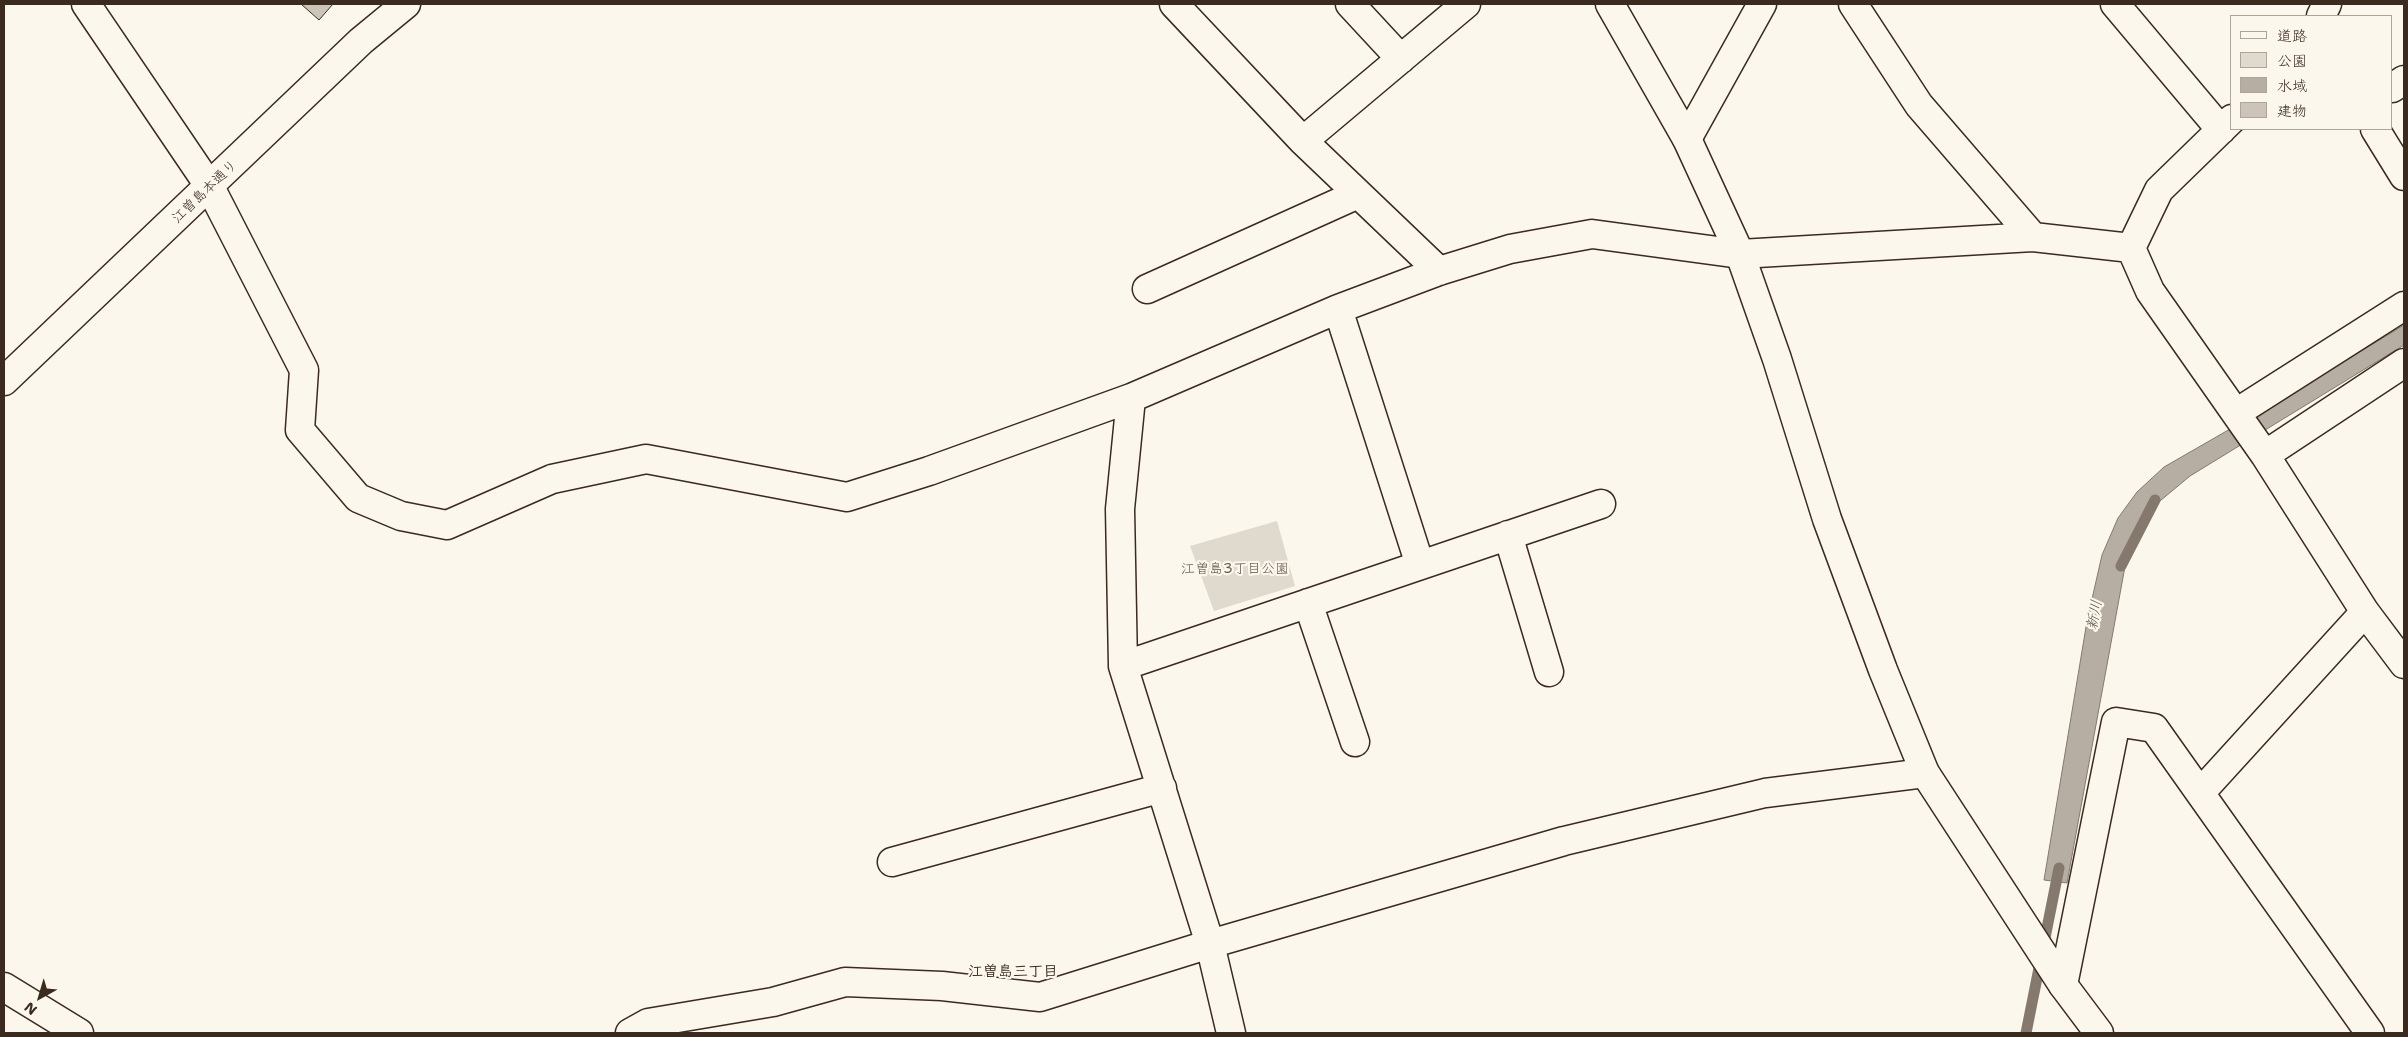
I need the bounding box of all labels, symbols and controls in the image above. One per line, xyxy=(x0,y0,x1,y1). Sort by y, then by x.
legend xyxy=(2230,15,2393,130)
text: 道路 xyxy=(2277,26,2307,46)
text: 公園 xyxy=(2277,51,2307,71)
text: 水域 xyxy=(2277,76,2307,96)
text: 建物 xyxy=(2277,101,2307,121)
street label: 江曽島本通り xyxy=(169,157,241,227)
park label: 江曽島3丁目公園 xyxy=(1181,561,1289,577)
water label: 新川 xyxy=(2083,599,2107,631)
district label: 江曽島三丁目 xyxy=(968,963,1058,981)
north arrow xyxy=(15,972,65,1022)
text: N xyxy=(21,998,41,1019)

